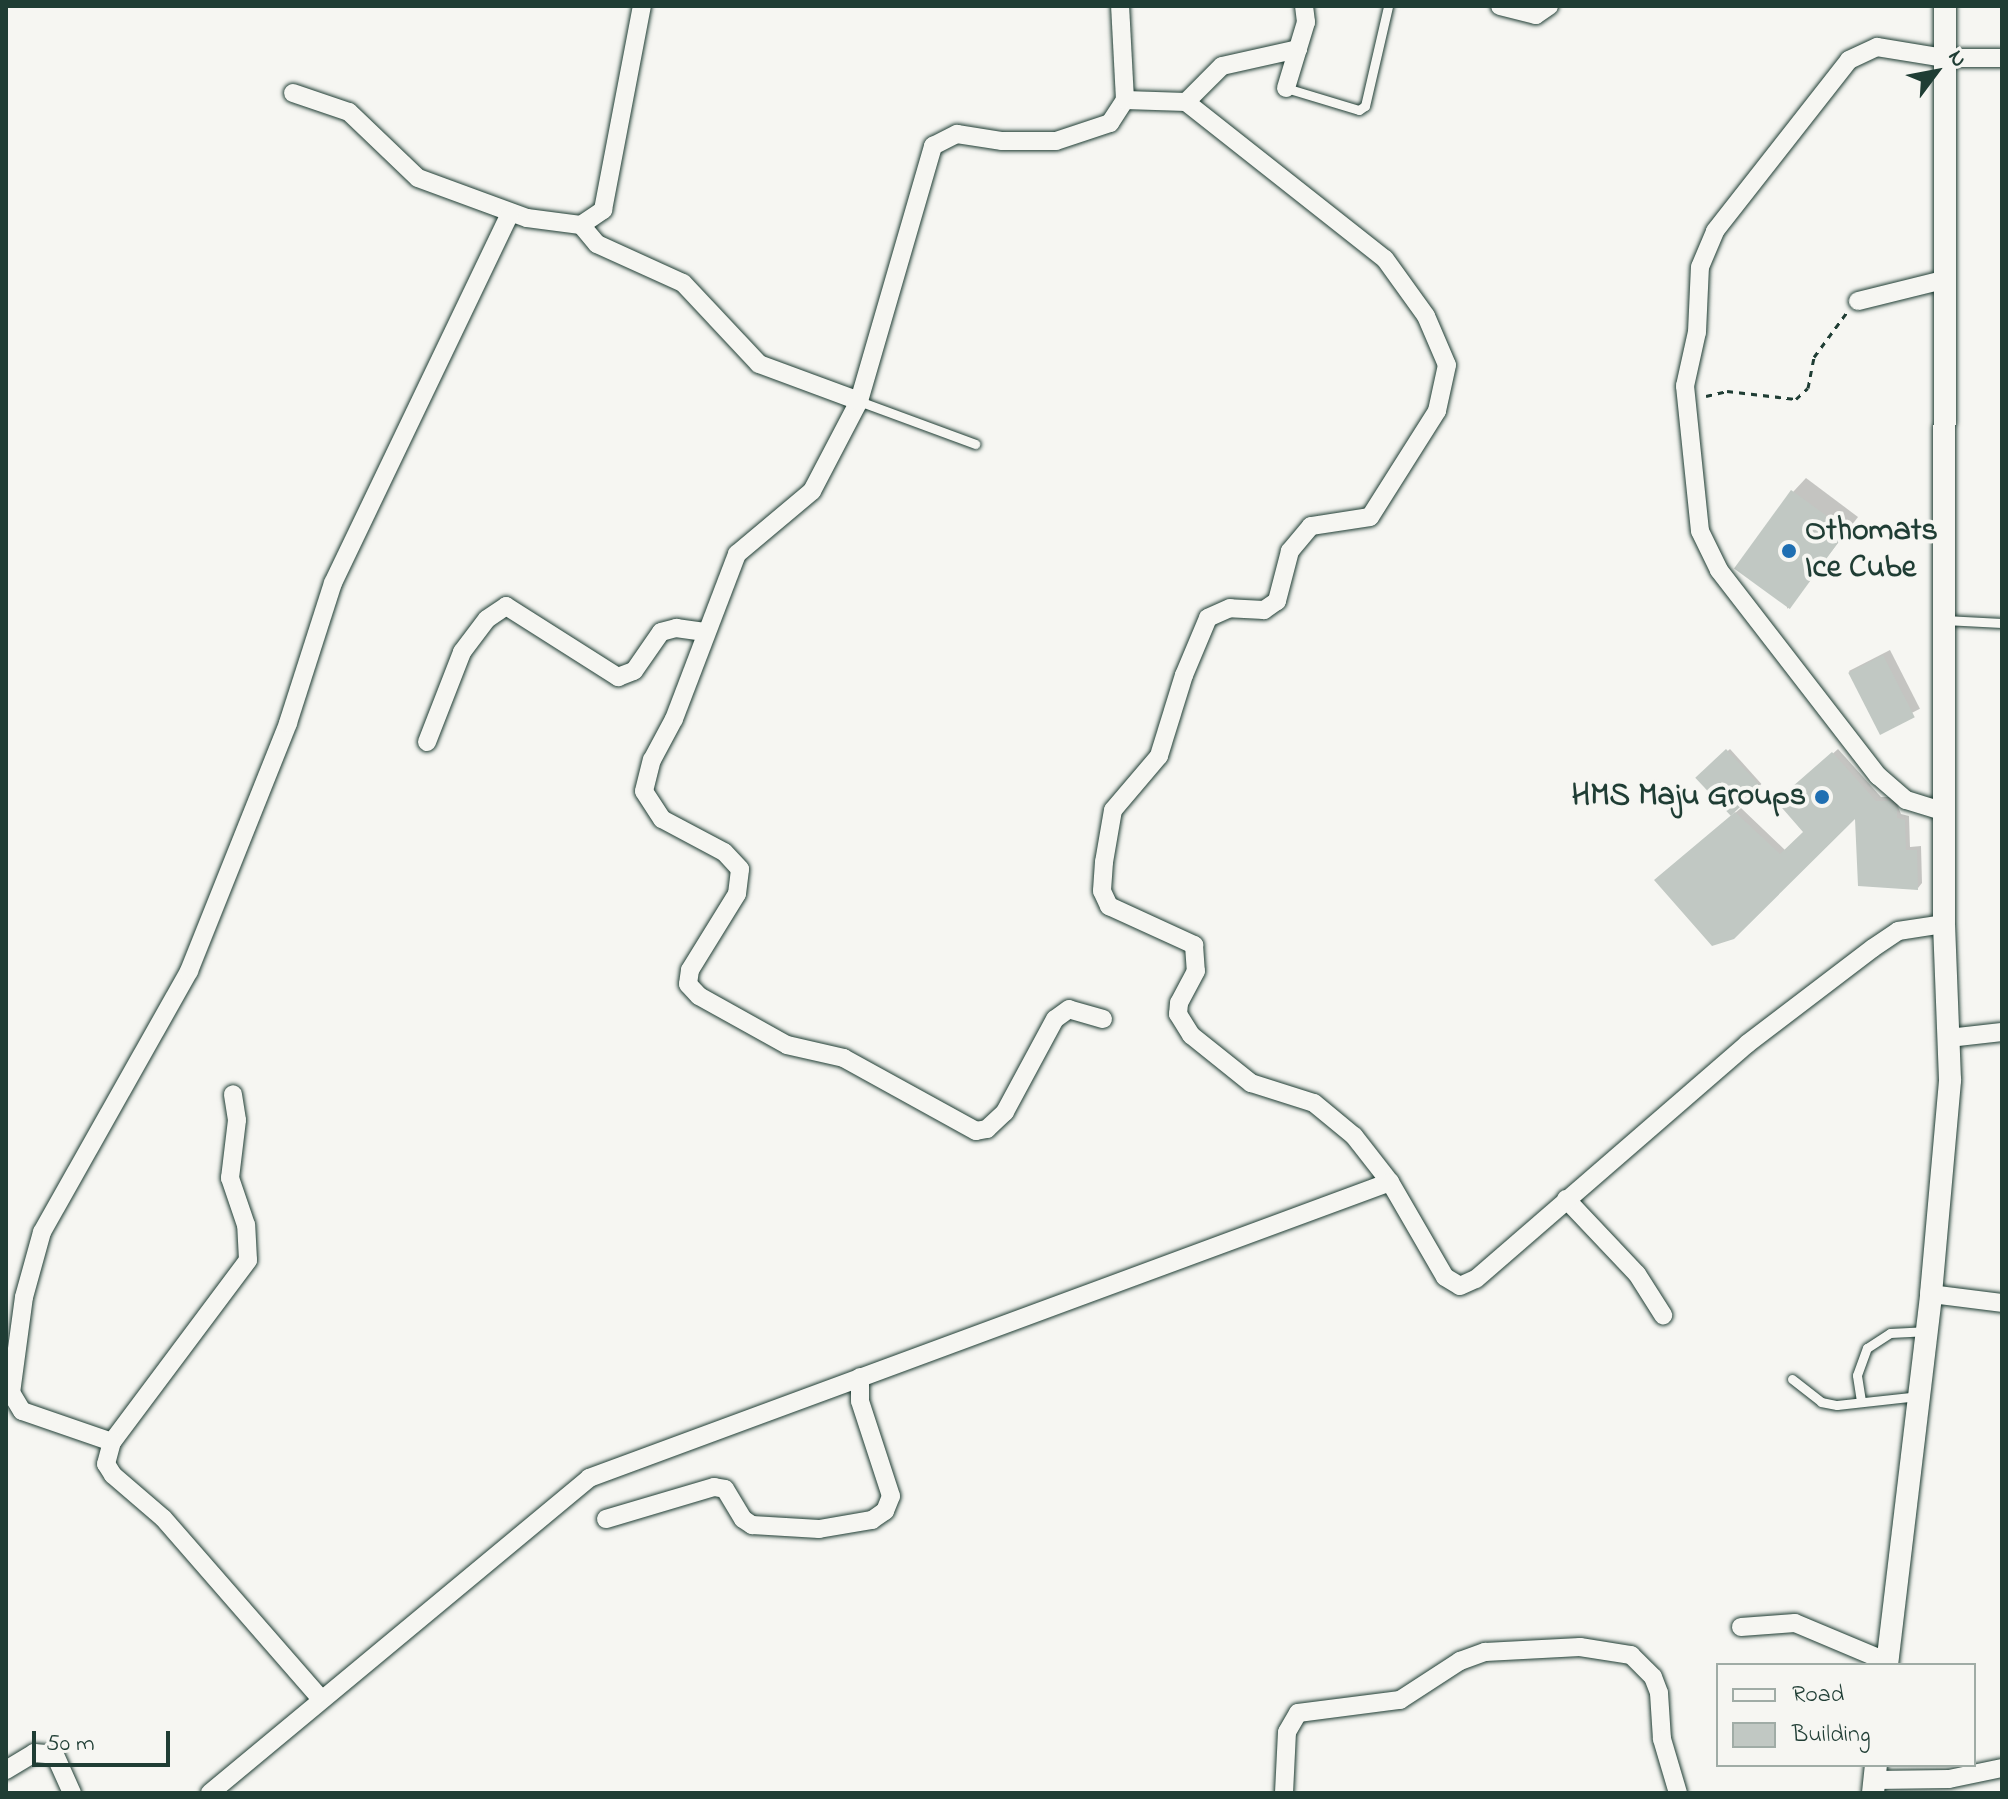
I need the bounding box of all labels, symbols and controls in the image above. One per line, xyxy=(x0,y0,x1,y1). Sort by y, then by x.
north arrow xyxy=(1896,32,1976,112)
text: N xyxy=(1939,44,1974,74)
place label: Othomats Ice Cube xyxy=(1805,514,1938,589)
marker: Othomats Ice Cube xyxy=(1780,542,1798,560)
place label: HMS Maju Groups xyxy=(1572,778,1806,816)
marker: HMS Maju Groups xyxy=(1813,788,1831,806)
legend xyxy=(1716,1663,1976,1767)
text: Road xyxy=(1792,1678,1844,1713)
scale bar xyxy=(36,1715,174,1765)
text: Building xyxy=(1792,1718,1871,1753)
text: 50 m xyxy=(46,1727,95,1762)

